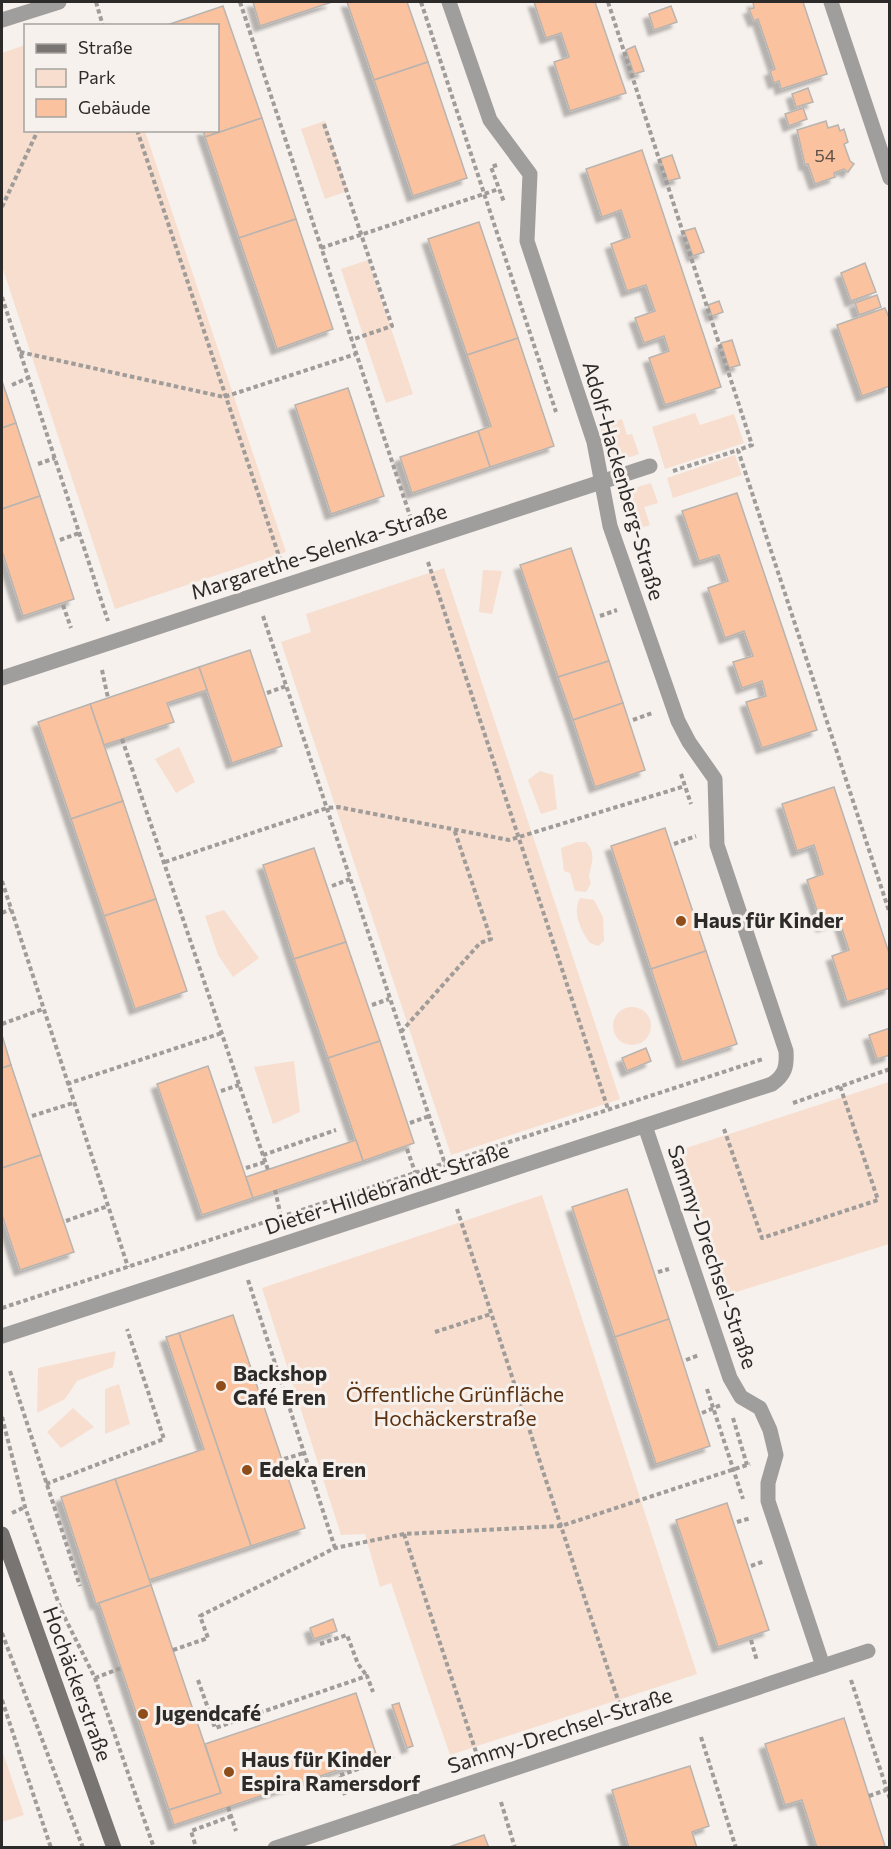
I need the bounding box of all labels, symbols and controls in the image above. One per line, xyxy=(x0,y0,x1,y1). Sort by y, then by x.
legend xyxy=(24,24,219,132)
text: Straße xyxy=(78,36,133,58)
text: Park xyxy=(78,66,116,88)
text: Gebäude xyxy=(78,96,151,118)
house number: 54 xyxy=(814,144,836,166)
street label: Adolf-Hackenberg-Straße xyxy=(578,358,671,603)
street label: Margarethe-Selenka-Straße xyxy=(187,497,450,604)
place label: Haus für Kinder xyxy=(693,907,844,932)
marker: Haus für Kinder xyxy=(674,914,688,928)
street label: Dieter-Hildebrandt-Straße xyxy=(261,1136,512,1239)
street label: Sammy-Drechsel-Straße xyxy=(663,1141,763,1372)
place label: Backshop Café Eren xyxy=(233,1360,327,1409)
marker: Backshop Café Eren xyxy=(214,1379,228,1393)
park label: Öffentliche Grünfläche Hochäckerstraße xyxy=(346,1381,564,1430)
place label: Edeka Eren xyxy=(259,1456,366,1481)
marker: Edeka Eren xyxy=(240,1463,254,1477)
street label: Hochäckerstraße xyxy=(39,1603,118,1764)
street label: Sammy-Drechsel-Straße xyxy=(444,1681,675,1778)
place label: Jugendcafé xyxy=(155,1700,261,1725)
marker: Jugendcafé xyxy=(136,1707,150,1721)
place label: Haus für Kinder Espira Ramersdorf xyxy=(241,1746,420,1795)
marker: Haus für Kinder Espira Ramersdorf xyxy=(222,1765,236,1779)

